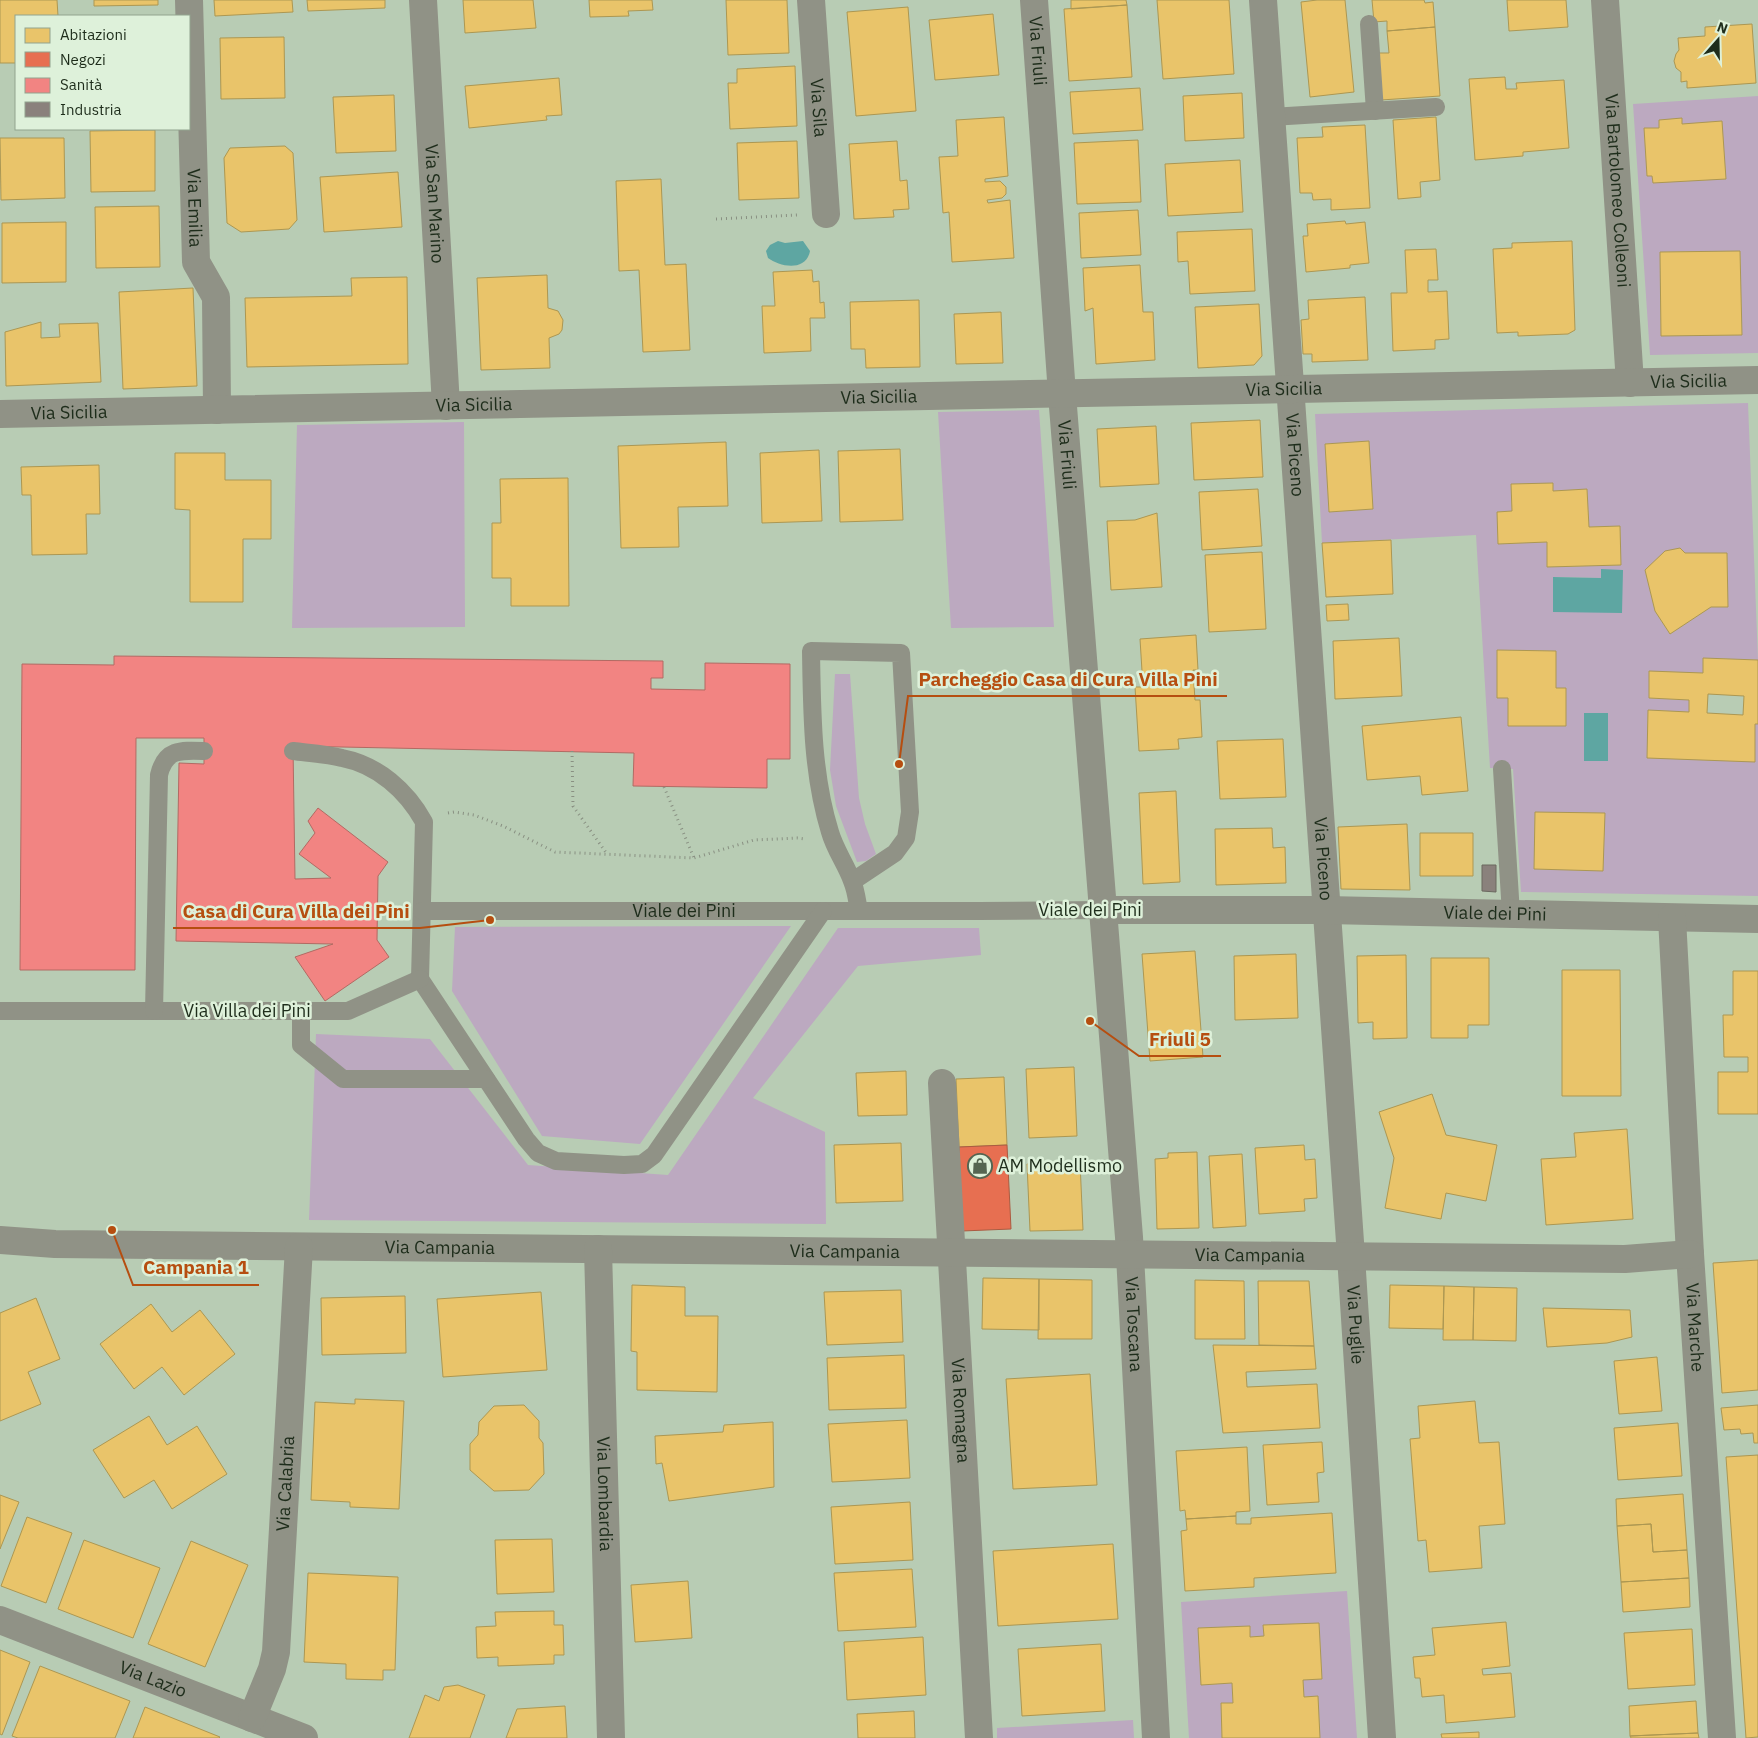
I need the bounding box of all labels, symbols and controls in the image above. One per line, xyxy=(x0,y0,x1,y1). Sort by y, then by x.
legend xyxy=(15,15,190,130)
street label: Via Friuli xyxy=(1024,15,1052,86)
north arrow xyxy=(1693,15,1743,65)
text: N xyxy=(1715,18,1730,38)
text: Abitazioni xyxy=(60,25,127,44)
text: Negozi xyxy=(60,50,106,69)
text: Sanità xyxy=(60,75,102,94)
street label: Via Sila xyxy=(806,78,833,138)
street label: Via Bartolomeo Colleoni xyxy=(1600,93,1636,288)
text: Industria xyxy=(60,100,121,119)
street label: Via San Marino xyxy=(420,143,450,264)
street label: Via Emilia xyxy=(183,168,208,248)
street label: Via Sicilia xyxy=(1650,369,1728,393)
street label: Via Sicilia xyxy=(1245,376,1323,401)
street label: Via Sicilia xyxy=(840,384,918,409)
street label: Via Sicilia xyxy=(435,392,513,417)
street label: Via Sicilia xyxy=(30,400,108,424)
street label: Via Piceno xyxy=(1281,412,1310,498)
street label: Via Friuli xyxy=(1053,419,1082,490)
callout: Parcheggio Casa di Cura Villa Pini xyxy=(908,662,1227,696)
text: Parcheggio Casa di Cura Villa Pini xyxy=(918,667,1218,691)
street label: Via Piceno xyxy=(1309,816,1338,902)
callout: Casa di Cura Villa dei Pini xyxy=(173,894,420,928)
street label: Viale dei Pini xyxy=(1038,898,1142,921)
text: Casa di Cura Villa dei Pini xyxy=(182,899,410,923)
street label: Viale dei Pini xyxy=(632,899,736,922)
street label: Viale dei Pini xyxy=(1443,900,1547,926)
street label: Via Villa dei Pini xyxy=(183,999,311,1022)
callout: Friuli 5 xyxy=(1139,1022,1221,1056)
text: Friuli 5 xyxy=(1149,1027,1211,1051)
shop icon: AM Modellismo xyxy=(967,1153,993,1179)
place label: AM Modellismo xyxy=(998,1154,1122,1177)
street label: Via Campania xyxy=(385,1235,495,1259)
street label: Via Campania xyxy=(790,1239,900,1263)
street label: Via Campania xyxy=(1195,1243,1305,1267)
callout: Campania 1 xyxy=(133,1251,259,1285)
text: Campania 1 xyxy=(143,1255,250,1279)
street label: Via Toscana xyxy=(1120,1276,1148,1373)
street label: Via Marche xyxy=(1681,1282,1710,1373)
street label: Via Puglie xyxy=(1342,1284,1370,1365)
street label: Via Romagna xyxy=(947,1357,975,1464)
street label: Via Calabria xyxy=(271,1435,299,1532)
street label: Via Lombardia xyxy=(592,1436,618,1552)
street label: Via Lazio xyxy=(116,1655,190,1702)

